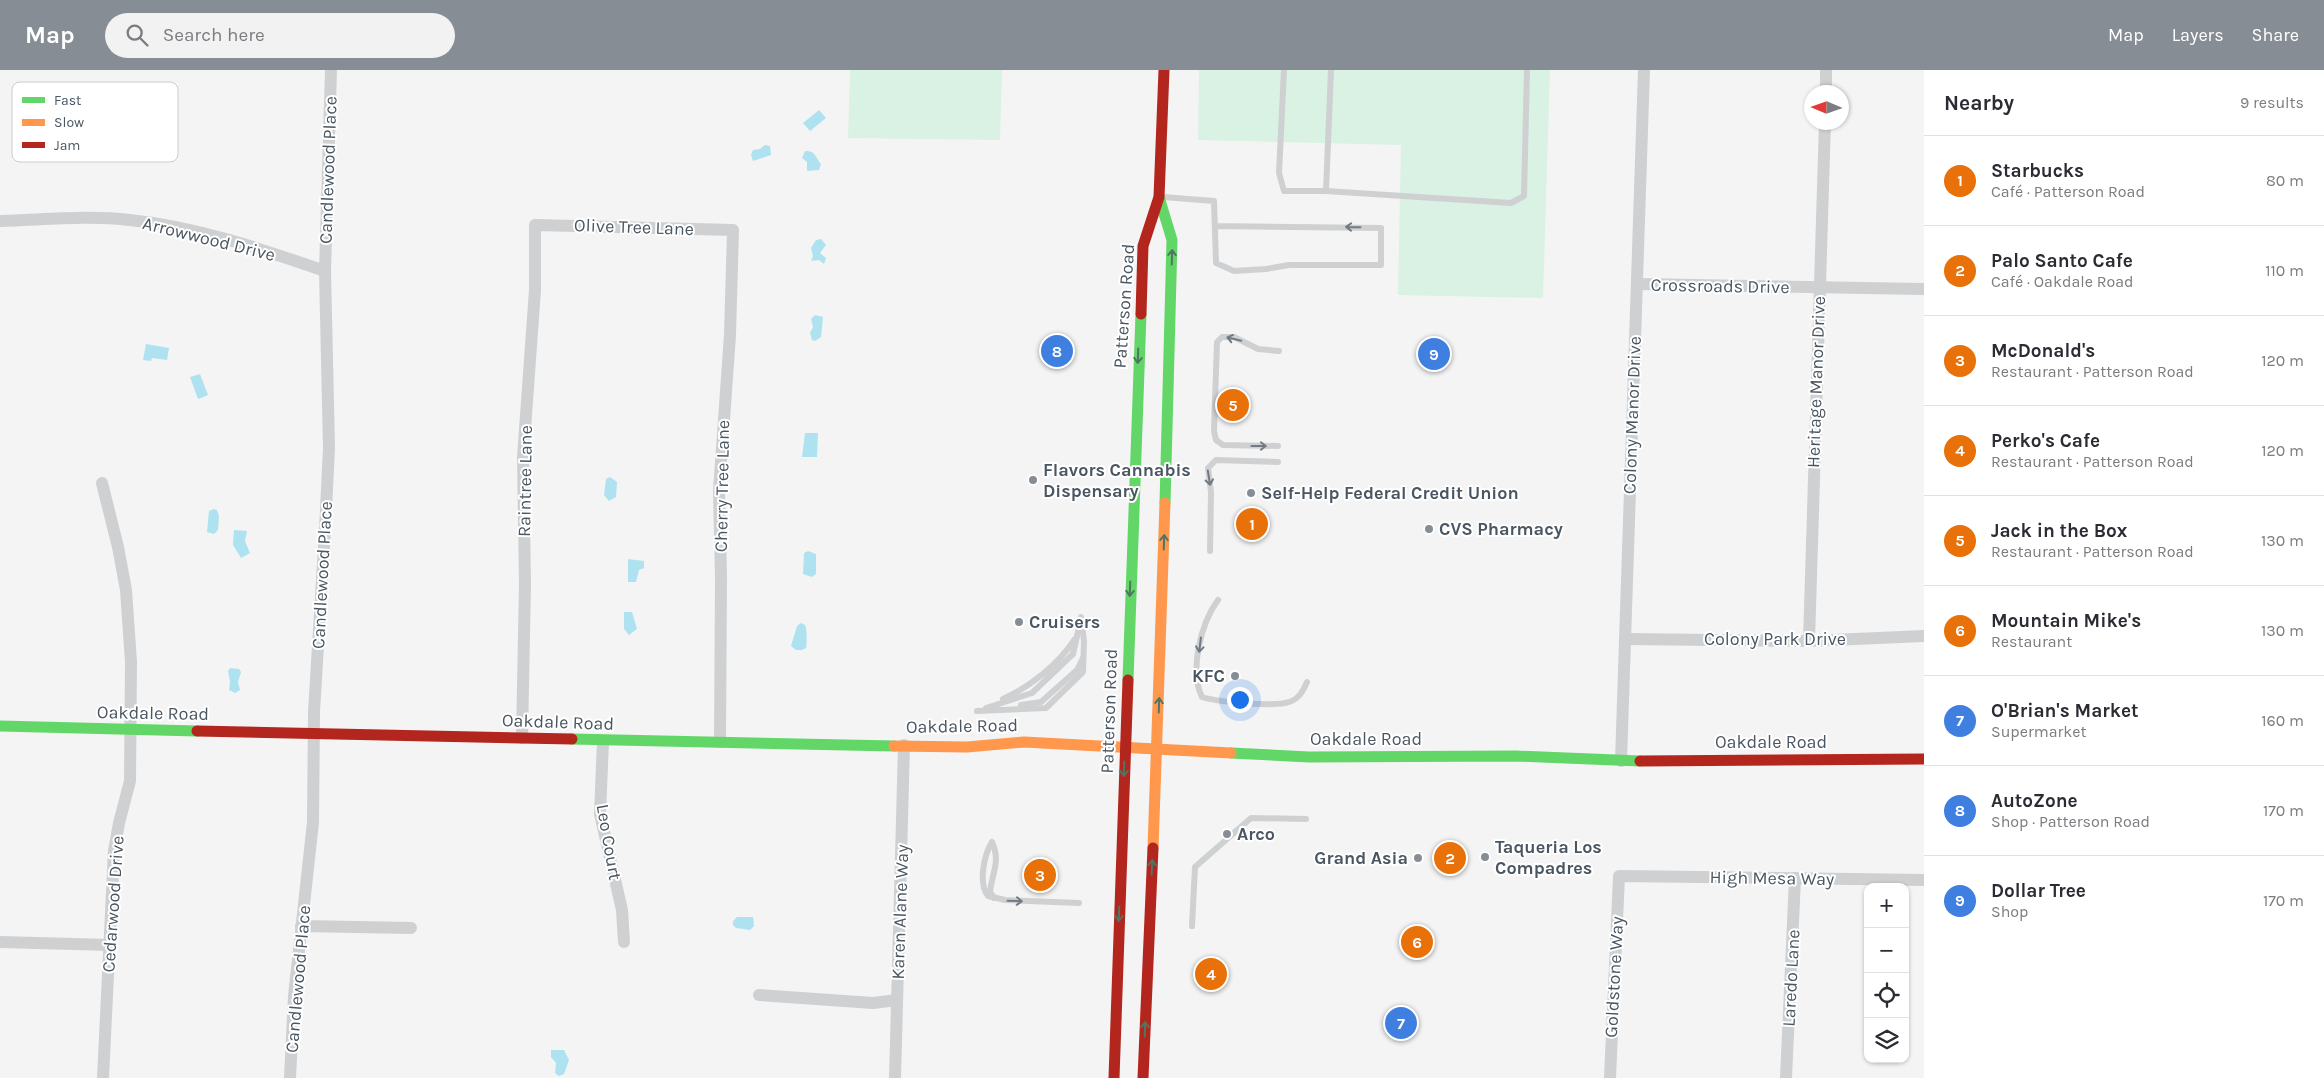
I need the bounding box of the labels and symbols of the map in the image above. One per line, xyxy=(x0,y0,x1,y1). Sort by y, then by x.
legend xyxy=(12,82,178,162)
north arrow xyxy=(1804,85,1849,130)
text: Fast xyxy=(54,92,81,109)
street label: Candlewood Place xyxy=(314,96,342,244)
text: Slow xyxy=(54,114,84,131)
text: Jam xyxy=(54,137,80,154)
street label: Arrowwood Drive xyxy=(140,212,278,266)
street label: Olive Tree Lane xyxy=(574,214,694,240)
one-way arrow xyxy=(1345,222,1362,232)
street label: Patterson Road xyxy=(1109,243,1139,369)
one-way arrow xyxy=(1167,249,1176,265)
street label: Crossroads Drive xyxy=(1650,274,1790,298)
street label: Heritage Manor Drive xyxy=(1802,296,1830,468)
pin: 8 xyxy=(1041,332,1073,370)
one-way arrow xyxy=(1226,334,1242,343)
pin: 9 xyxy=(1418,335,1450,373)
street label: Colony Manor Drive xyxy=(1618,336,1646,494)
one-way arrow xyxy=(1134,348,1143,364)
pin: 5 xyxy=(1217,386,1249,424)
street label: Cherry Tree Lane xyxy=(710,420,734,552)
street label: Raintree Lane xyxy=(513,425,537,537)
one-way arrow xyxy=(1250,441,1267,451)
place label: Flavors Cannabis Dispensary xyxy=(1043,459,1191,502)
one-way arrow xyxy=(1205,470,1215,486)
marker: Flavors Cannabis Dispensary xyxy=(1027,474,1039,486)
place label: Self-Help Federal Credit Union xyxy=(1261,482,1519,504)
marker: Self-Help Federal Credit Union xyxy=(1245,487,1257,499)
street label: Candlewood Place xyxy=(307,501,337,649)
pin: 1 xyxy=(1236,505,1268,543)
place label: CVS Pharmacy xyxy=(1439,518,1563,540)
marker: CVS Pharmacy xyxy=(1423,523,1435,535)
one-way arrow xyxy=(1159,534,1169,550)
one-way arrow xyxy=(1125,580,1135,596)
place label: Cruisers xyxy=(1029,611,1100,633)
marker: Cruisers xyxy=(1013,616,1025,628)
street label: Colony Park Drive xyxy=(1704,628,1846,650)
one-way arrow xyxy=(1195,636,1205,652)
street label: Patterson Road xyxy=(1096,648,1122,774)
place label: KFC xyxy=(1192,665,1225,687)
marker: KFC xyxy=(1229,670,1241,682)
your location xyxy=(1227,687,1253,713)
one-way arrow xyxy=(1155,697,1164,713)
street label: Oakdale Road xyxy=(97,701,209,725)
street label: Oakdale Road xyxy=(502,709,614,735)
street label: Oakdale Road xyxy=(906,714,1018,738)
street label: Oakdale Road xyxy=(1310,728,1422,750)
street label: Oakdale Road xyxy=(1715,731,1827,753)
one-way arrow xyxy=(1120,760,1129,776)
street label: Leo Court xyxy=(591,802,627,882)
place label: Arco xyxy=(1237,823,1275,845)
marker: Arco xyxy=(1221,828,1233,840)
street label: Cedarwood Drive xyxy=(97,835,129,973)
place label: Taqueria Los Compadres xyxy=(1495,836,1602,879)
pin: 2 xyxy=(1434,839,1466,877)
street label: Karen Alane Way xyxy=(887,843,913,980)
place label: Grand Asia xyxy=(1314,847,1408,869)
marker: Taqueria Los Compadres xyxy=(1479,851,1491,863)
marker: Grand Asia xyxy=(1412,852,1424,864)
pin: 3 xyxy=(1024,856,1056,894)
one-way arrow xyxy=(1148,859,1157,875)
street label: High Mesa Way xyxy=(1709,866,1835,890)
one-way arrow xyxy=(1006,896,1022,905)
street label: Candlewood Place xyxy=(281,904,315,1054)
one-way arrow xyxy=(1115,905,1124,921)
street label: Goldstone Way xyxy=(1600,915,1628,1038)
pin: 6 xyxy=(1401,923,1433,961)
street label: Laredo Lane xyxy=(1777,929,1805,1027)
pin: 4 xyxy=(1195,955,1227,993)
pin: 7 xyxy=(1385,1004,1417,1042)
one-way arrow xyxy=(1141,1022,1150,1038)

